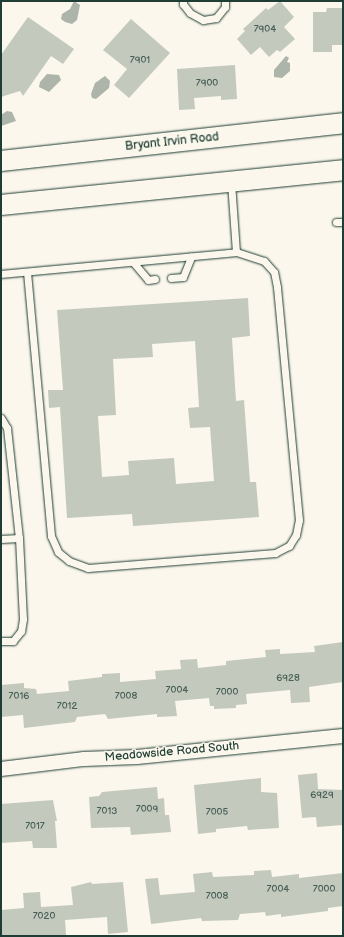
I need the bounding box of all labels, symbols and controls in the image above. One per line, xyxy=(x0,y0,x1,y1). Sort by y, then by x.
house number: 7904 xyxy=(254,24,276,36)
house number: 7901 xyxy=(130,55,150,67)
house number: 7900 xyxy=(196,78,218,90)
street label: Bryant Irvin Road xyxy=(124,130,220,154)
house number: 6928 xyxy=(276,673,300,685)
house number: 7004 xyxy=(166,685,188,697)
house number: 7000 xyxy=(216,687,238,699)
house number: 7016 xyxy=(9,691,29,703)
house number: 7008 xyxy=(115,691,137,703)
house number: 7012 xyxy=(57,701,77,713)
street label: Meadowside Road South xyxy=(104,739,240,765)
house number: 6929 xyxy=(310,790,334,802)
house number: 7009 xyxy=(136,804,158,816)
house number: 7013 xyxy=(97,806,117,818)
house number: 7005 xyxy=(206,807,228,819)
house number: 7017 xyxy=(25,821,45,833)
house number: 7004 xyxy=(267,884,289,896)
house number: 7000 xyxy=(313,884,335,896)
house number: 7008 xyxy=(206,891,228,903)
house number: 7020 xyxy=(33,911,55,923)

